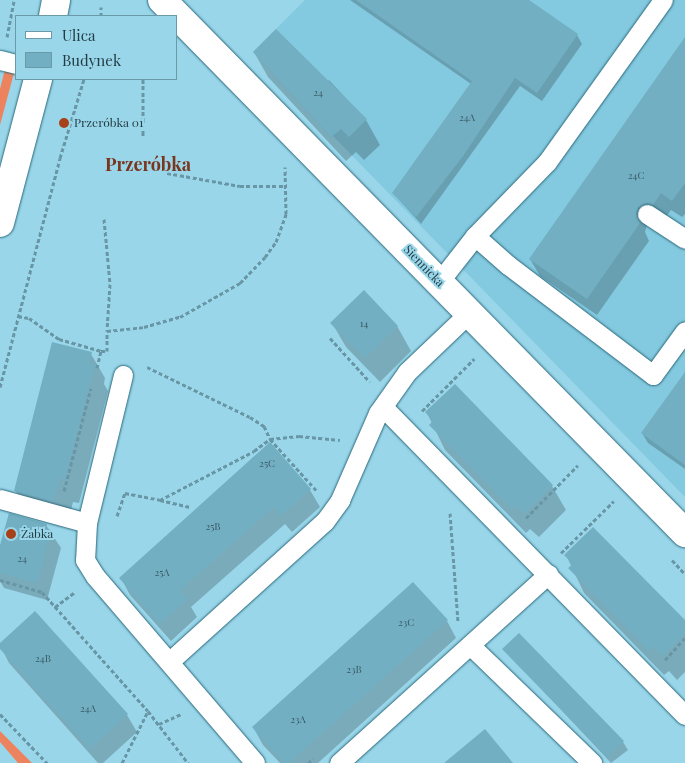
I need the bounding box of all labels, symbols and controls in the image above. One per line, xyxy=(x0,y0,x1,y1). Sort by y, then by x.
legend xyxy=(15,15,178,80)
text: Ulica xyxy=(62,25,95,45)
text: Budynek xyxy=(62,50,121,70)
house number: 24 xyxy=(313,87,323,99)
house number: 24A xyxy=(459,112,475,124)
place label: Przeróbka 01 xyxy=(74,116,144,130)
marker: Przeróbka 01 xyxy=(58,117,70,129)
district label: Przeróbka xyxy=(105,153,191,175)
house number: 24C xyxy=(628,170,644,182)
street label: Siennicka xyxy=(401,242,447,290)
house number: 14 xyxy=(360,318,368,330)
house number: 25C xyxy=(259,458,275,470)
house number: 25B xyxy=(205,521,221,533)
place label: Żabka xyxy=(21,527,53,541)
marker: Żabka xyxy=(5,528,17,540)
house number: 24 xyxy=(17,553,27,565)
house number: 25A xyxy=(154,567,170,579)
house number: 23C xyxy=(398,617,414,629)
house number: 24B xyxy=(35,653,51,665)
house number: 23B xyxy=(346,664,362,676)
house number: 24A xyxy=(80,703,96,715)
house number: 23A xyxy=(290,714,306,726)

